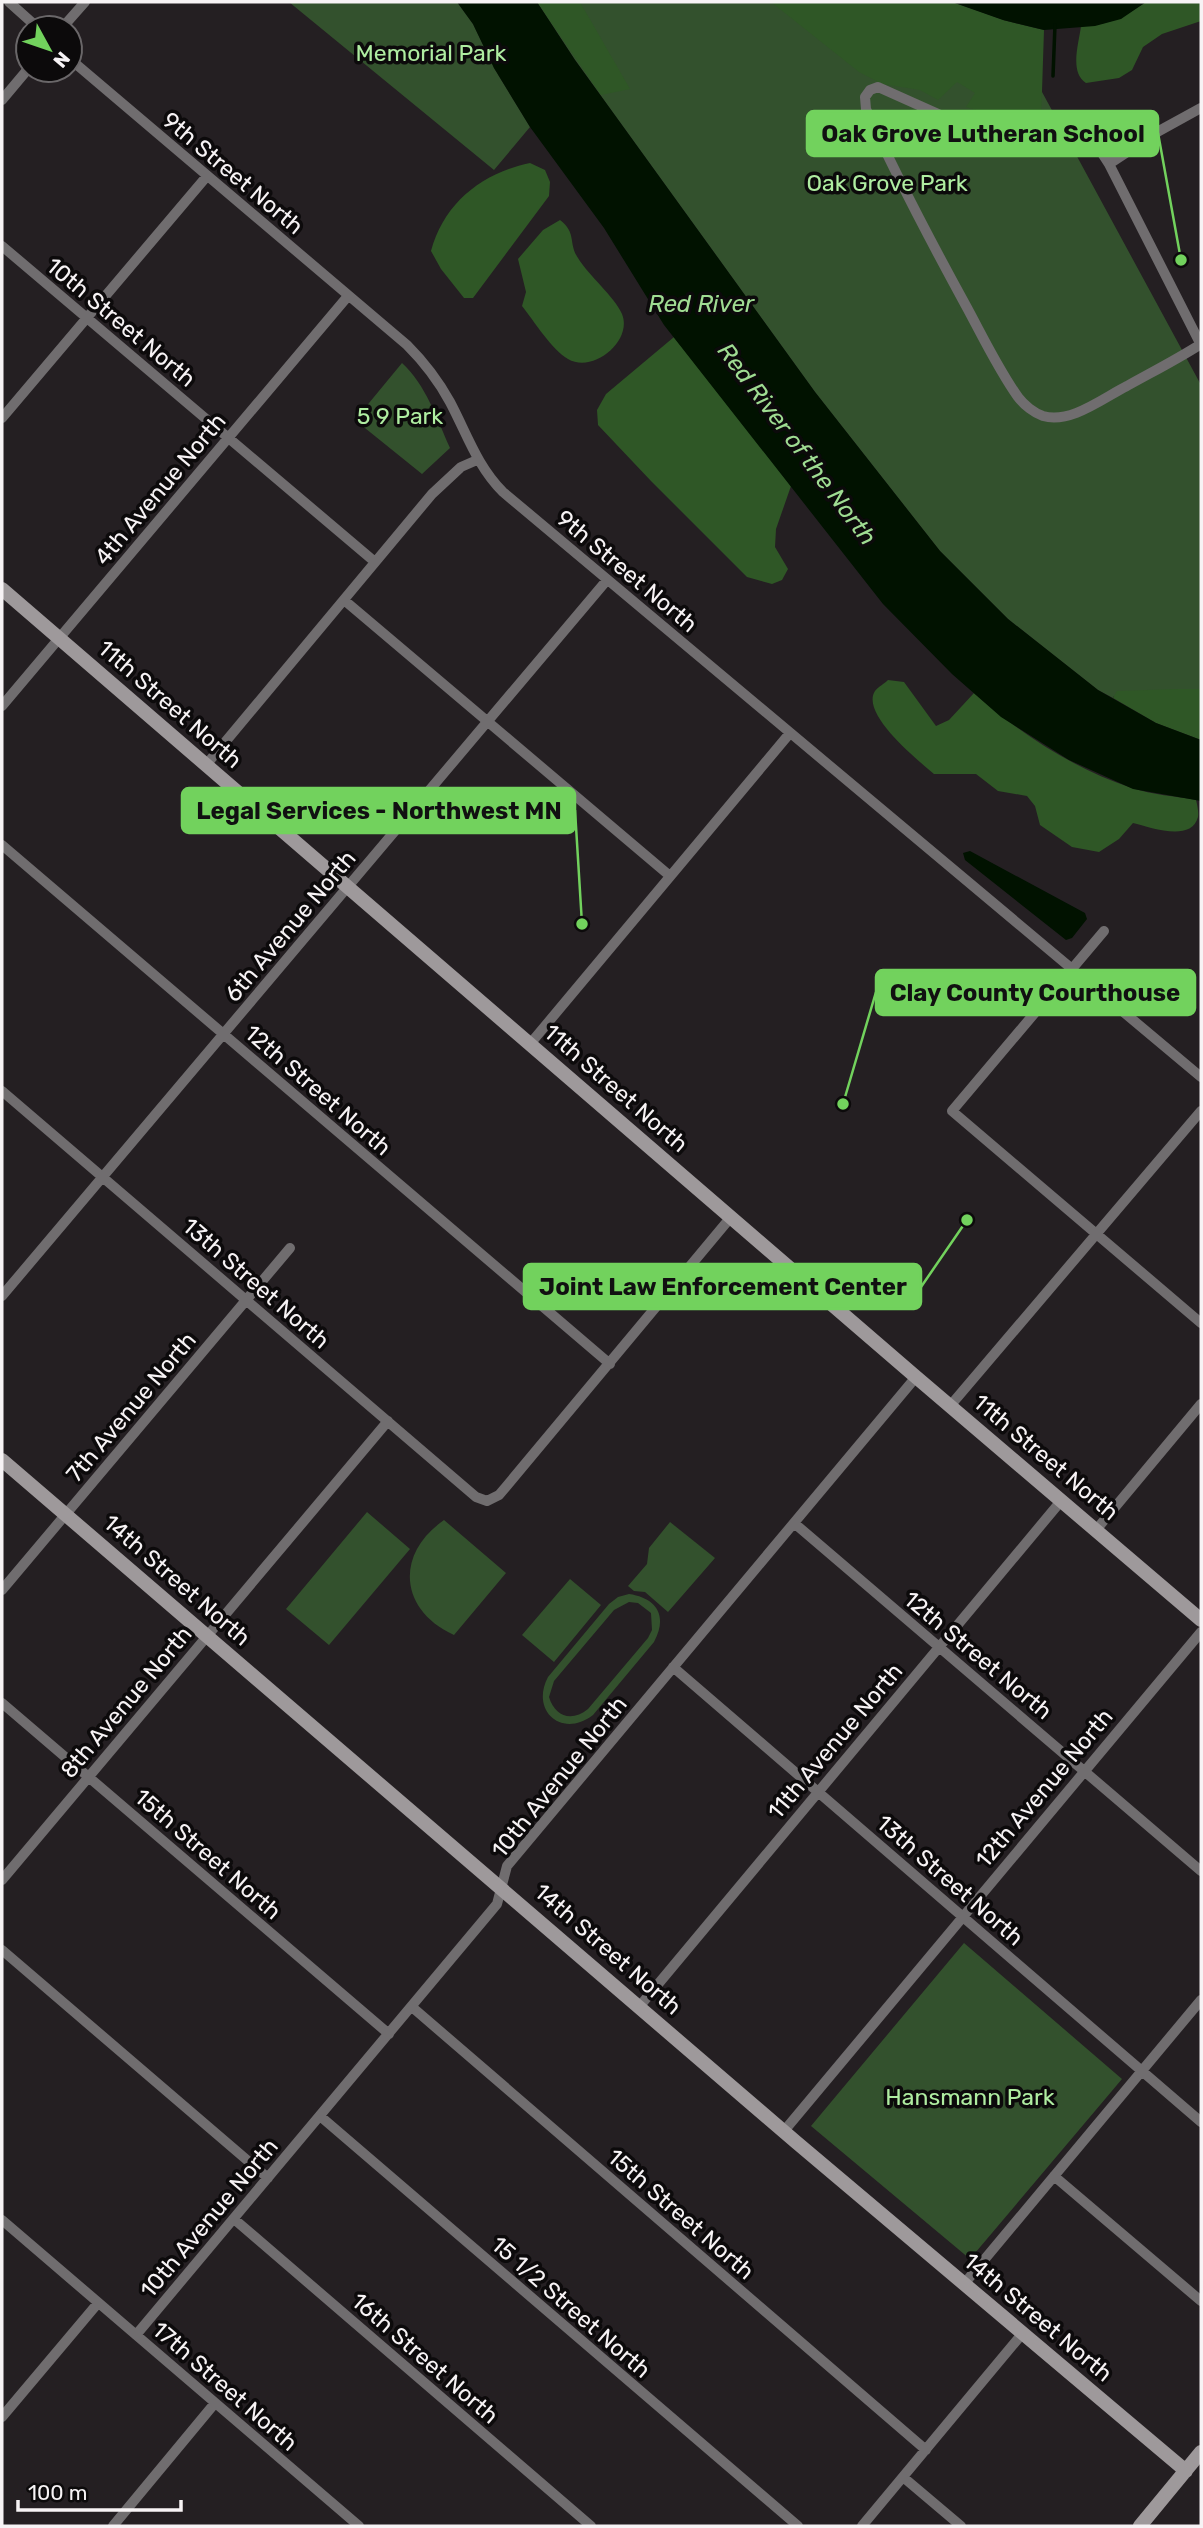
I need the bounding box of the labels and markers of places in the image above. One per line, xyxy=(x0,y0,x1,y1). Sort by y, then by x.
callout: Oak Grove Lutheran School xyxy=(807,111,1158,156)
callout: Legal Services - Northwest MN xyxy=(182,788,575,833)
callout: Clay County Courthouse xyxy=(876,970,1195,1015)
callout: Joint Law Enforcement Center xyxy=(524,1264,921,1309)

